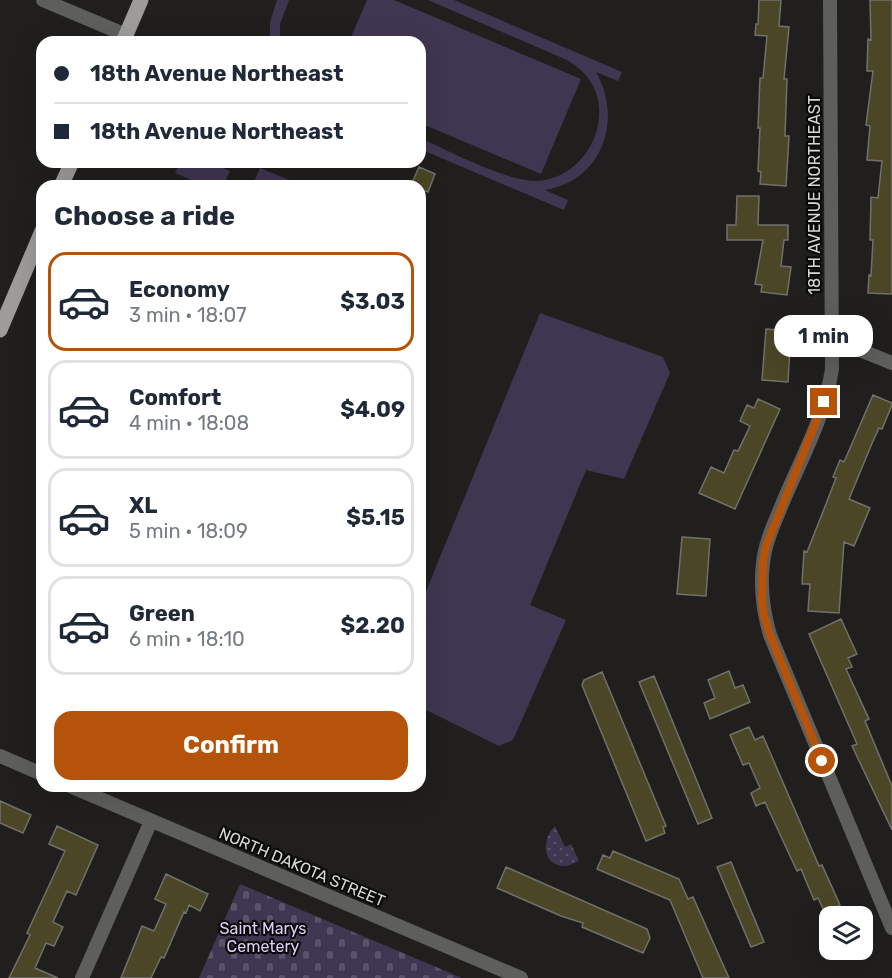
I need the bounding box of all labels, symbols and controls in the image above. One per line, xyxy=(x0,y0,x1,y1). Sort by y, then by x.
text: 18th Avenue Northeast xyxy=(90,60,343,87)
street label: 18TH AVENUE NORTHEAST xyxy=(805,95,824,295)
text: 18th Avenue Northeast xyxy=(90,118,343,145)
text: Choose a ride xyxy=(54,200,235,232)
icon: car xyxy=(57,275,111,329)
text: Economy xyxy=(129,276,230,303)
text: $3.03 xyxy=(340,288,405,315)
text: 3 min · 18:07 xyxy=(129,303,246,327)
callout: 1 min xyxy=(774,315,874,357)
text: 1 min xyxy=(798,324,849,348)
icon: car xyxy=(57,383,111,437)
text: Comfort xyxy=(129,384,221,411)
route end xyxy=(810,388,837,415)
text: $4.09 xyxy=(340,396,405,423)
text: 4 min · 18:08 xyxy=(129,411,249,435)
icon: car xyxy=(57,491,111,545)
text: XL xyxy=(129,492,157,519)
text: $5.15 xyxy=(346,504,405,531)
text: 5 min · 18:09 xyxy=(129,519,248,543)
icon: car xyxy=(57,599,111,653)
text: Green xyxy=(129,600,195,627)
text: $2.20 xyxy=(340,612,405,639)
text: 6 min · 18:10 xyxy=(129,627,245,651)
button: Confirm xyxy=(54,711,408,780)
route start xyxy=(808,747,835,774)
street label: NORTH DAKOTA STREET xyxy=(216,823,388,911)
map controls xyxy=(819,906,873,960)
button: layers xyxy=(819,906,873,960)
park label: Saint Marys Cemetery xyxy=(220,919,306,956)

